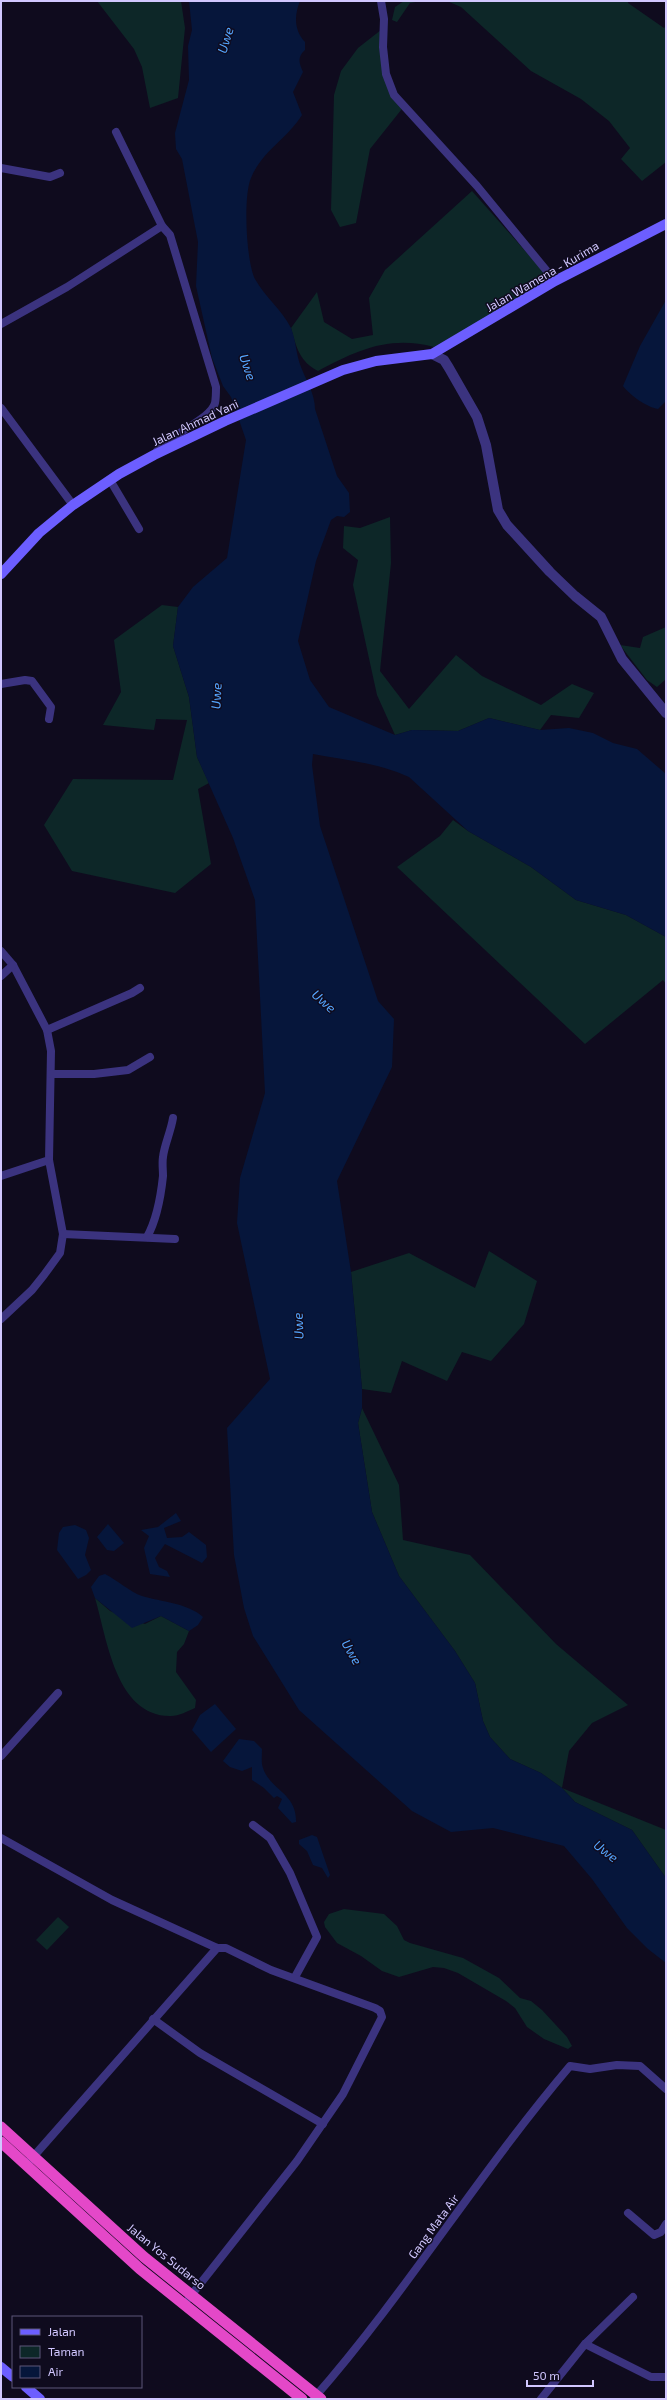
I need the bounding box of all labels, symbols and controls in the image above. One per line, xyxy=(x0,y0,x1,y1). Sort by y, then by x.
water label: Uwe xyxy=(213,25,237,55)
street label: Jalan Wamena - Kurima xyxy=(483,238,601,314)
water label: Uwe xyxy=(236,352,260,382)
street label: Jalan Ahmad Yani xyxy=(150,396,240,448)
water label: Uwe xyxy=(207,682,225,710)
water label: Uwe xyxy=(309,986,339,1016)
water label: Uwe xyxy=(290,1312,306,1340)
water label: Uwe xyxy=(338,1636,366,1668)
water label: Uwe xyxy=(591,1836,621,1866)
street label: Gang Mata Air xyxy=(405,2191,461,2261)
street label: Jalan Yos Sudarso xyxy=(125,2220,209,2292)
legend xyxy=(12,2316,142,2388)
text: Jalan xyxy=(48,2324,76,2338)
text: Taman xyxy=(48,2344,85,2358)
scale bar xyxy=(527,2362,593,2388)
text: Air xyxy=(48,2364,63,2378)
text: 50 m xyxy=(533,2368,560,2382)

